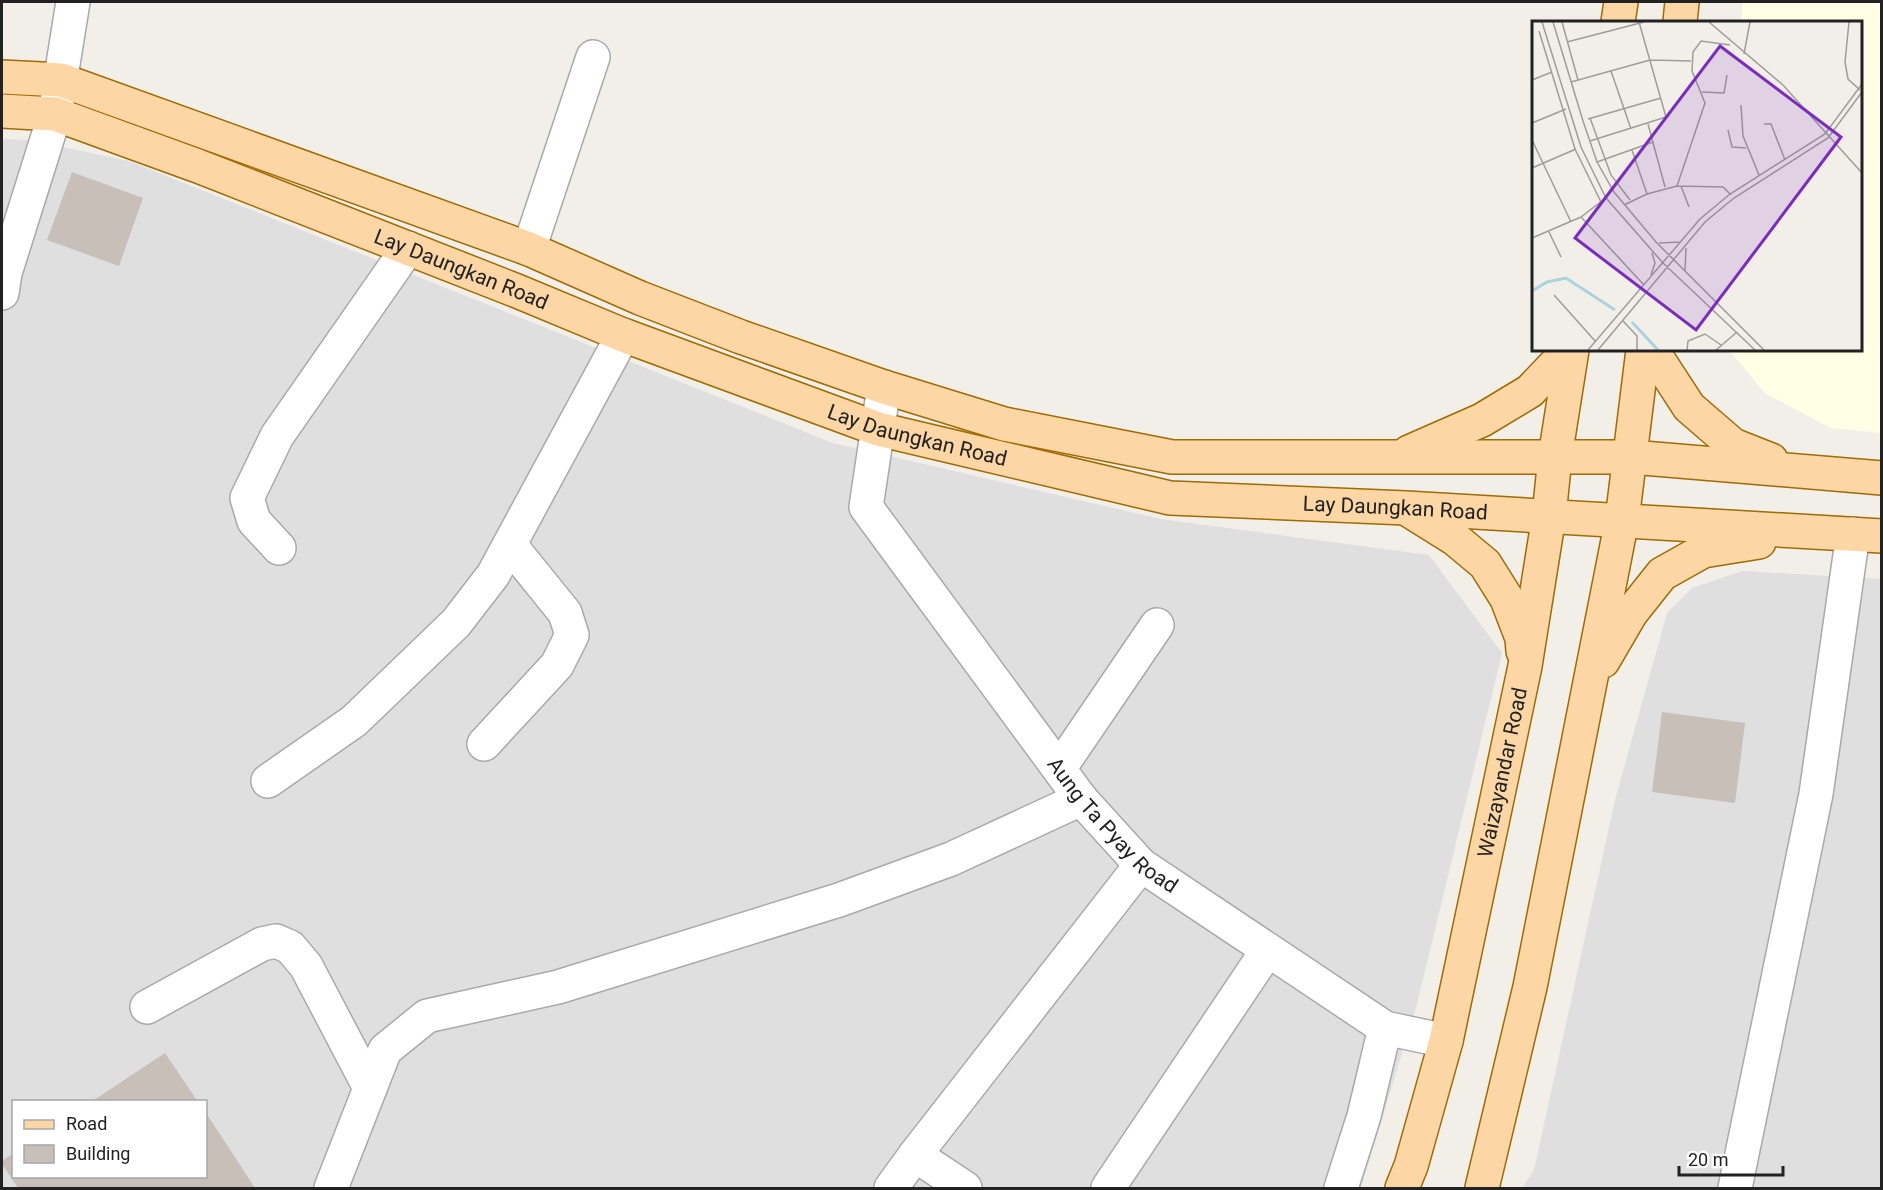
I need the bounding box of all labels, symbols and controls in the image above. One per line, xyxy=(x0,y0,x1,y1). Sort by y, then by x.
inset map xyxy=(1532,21,1862,351)
street label: Lay Daungkan Road xyxy=(371,224,552,315)
street label: Lay Daungkan Road xyxy=(824,399,1009,471)
street label: Lay Daungkan Road xyxy=(1302,492,1488,525)
street label: Waizayandar Road xyxy=(1473,685,1532,860)
street label: Aung Ta Pyay Road xyxy=(1043,753,1182,898)
legend xyxy=(12,1100,207,1178)
text: Road xyxy=(66,1113,107,1134)
scale bar xyxy=(1679,1139,1782,1177)
text: Building xyxy=(66,1143,130,1164)
text: 20 m xyxy=(1688,1149,1728,1170)

